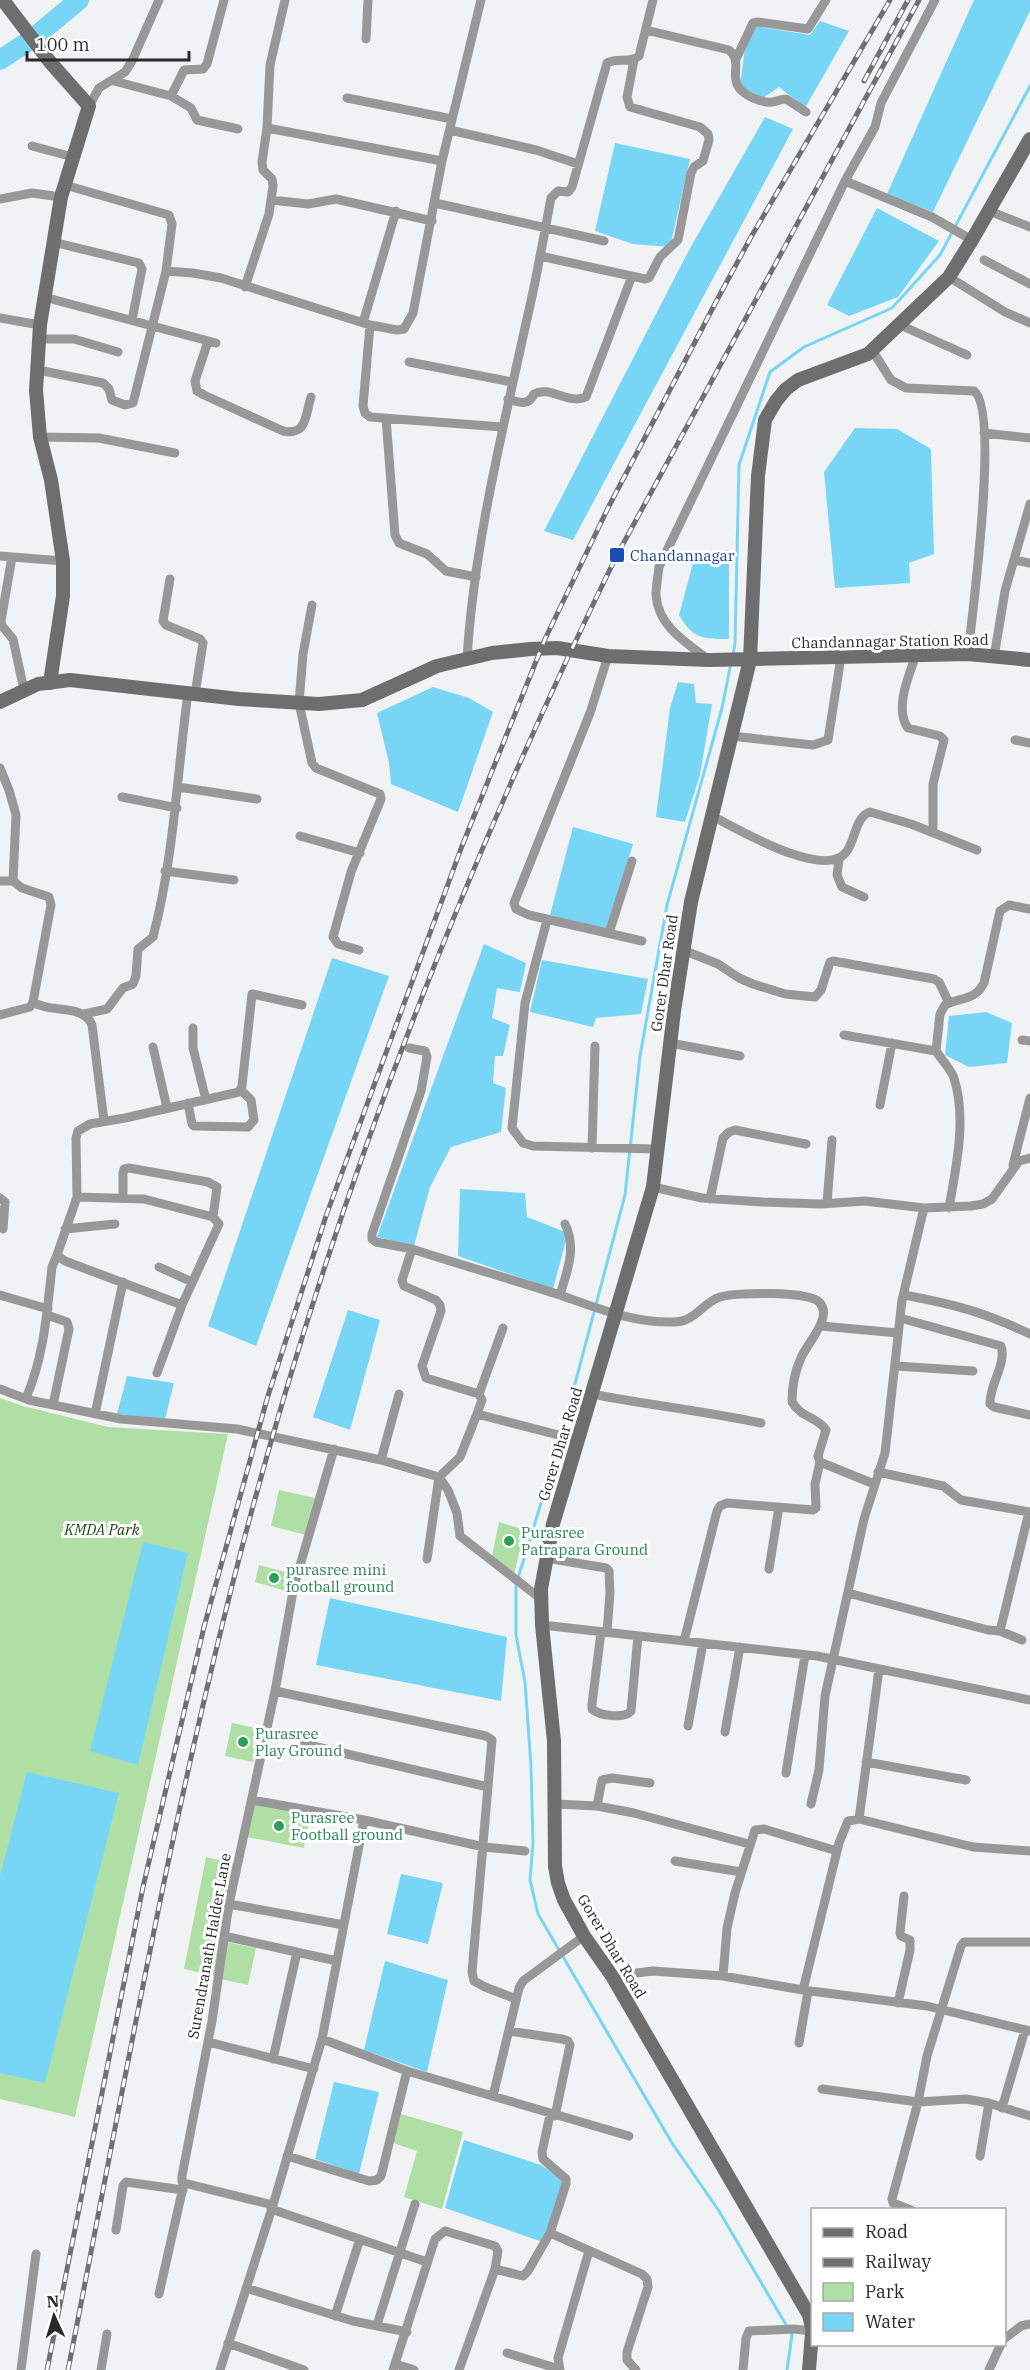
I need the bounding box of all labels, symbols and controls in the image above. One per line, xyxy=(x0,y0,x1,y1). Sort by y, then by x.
scale bar xyxy=(27,24,189,62)
text: 100 m xyxy=(36,33,90,56)
marker: Chandannagar xyxy=(608,546,626,564)
place label: Chandannagar xyxy=(630,546,735,565)
street label: Chandannagar Station Road xyxy=(791,630,989,652)
street label: Gorer Dhar Road xyxy=(646,913,682,1033)
street label: Gorer Dhar Road xyxy=(534,1385,586,1503)
park label: KMDA Park xyxy=(63,1520,140,1539)
place label: Purasree Patrapara Ground xyxy=(521,1523,648,1559)
marker: Purasree Patrapara Ground xyxy=(502,1534,516,1548)
place label: purasree mini football ground xyxy=(286,1560,394,1596)
marker: purasree mini football ground xyxy=(267,1571,281,1585)
place label: Purasree Play Ground xyxy=(255,1724,342,1760)
marker: Purasree Play Ground xyxy=(236,1735,250,1749)
place label: Purasree Football ground xyxy=(291,1808,403,1844)
marker: Purasree Football ground xyxy=(272,1819,286,1833)
street label: Surendranath Halder Lane xyxy=(183,1851,235,2041)
street label: Gorer Dhar Road xyxy=(573,1890,651,2002)
legend xyxy=(811,2208,1006,2346)
text: Road xyxy=(865,2220,908,2243)
text: Railway xyxy=(865,2250,931,2273)
text: Park xyxy=(865,2280,905,2303)
north arrow xyxy=(24,2286,84,2346)
text: N xyxy=(46,2291,60,2311)
text: Water xyxy=(865,2310,915,2333)

